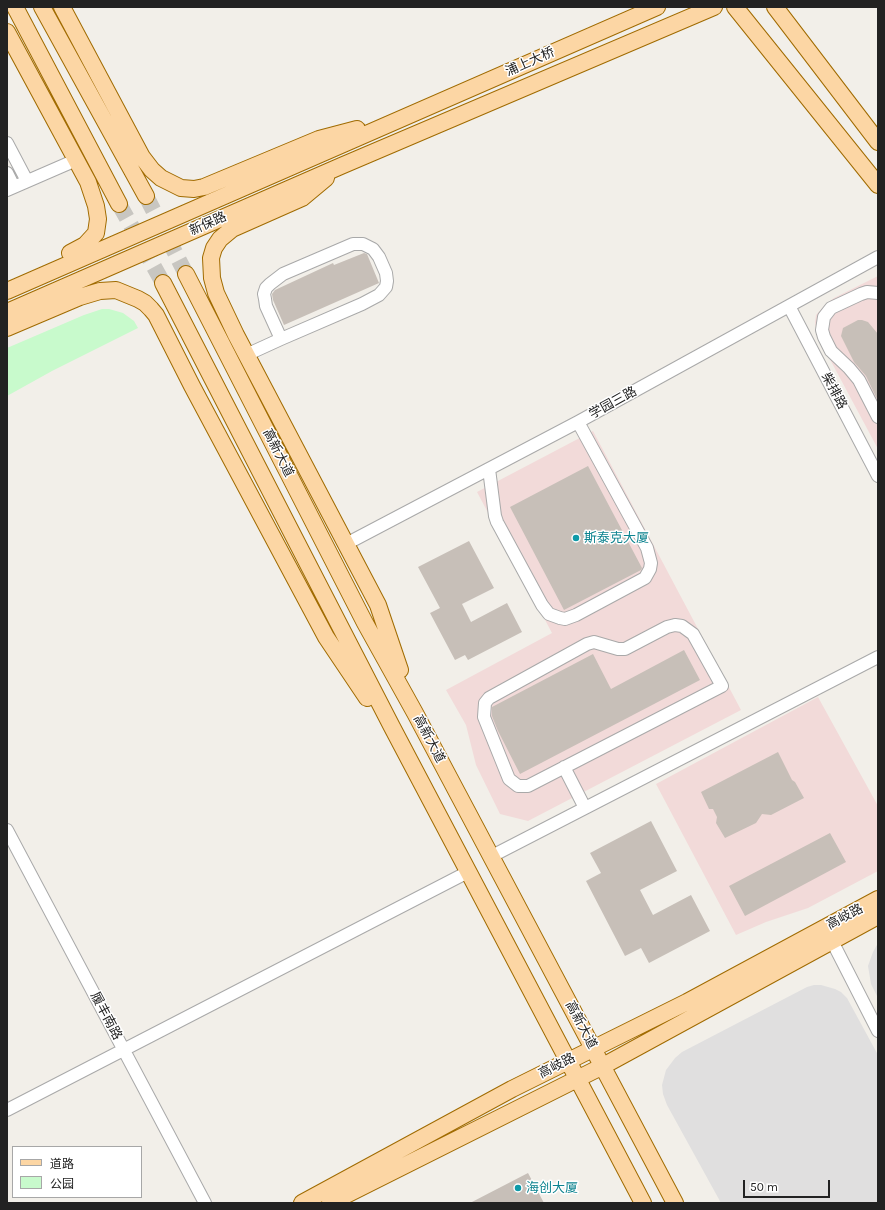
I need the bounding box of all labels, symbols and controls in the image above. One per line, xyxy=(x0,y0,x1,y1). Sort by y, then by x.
street label: 浦上大桥 xyxy=(503,44,557,80)
street label: 新保路 xyxy=(187,209,229,239)
street label: 柴排路 xyxy=(818,370,850,412)
street label: 学园三路 xyxy=(586,384,640,422)
street label: 高新大道 xyxy=(259,426,297,480)
place label: 斯泰克大厦 xyxy=(584,530,649,546)
marker: 斯泰克大厦 xyxy=(571,533,581,543)
street label: 高新大道 xyxy=(410,712,448,766)
street label: 高岐路 xyxy=(824,901,866,933)
street label: 履丰南路 xyxy=(87,989,125,1043)
street label: 高新大道 xyxy=(562,998,600,1052)
street label: 高岐路 xyxy=(536,1050,578,1082)
legend xyxy=(12,1146,142,1198)
text: 道路 xyxy=(50,1157,74,1171)
scale bar xyxy=(745,1172,832,1198)
text: 公园 xyxy=(50,1177,74,1191)
place label: 海创大厦 xyxy=(526,1180,578,1196)
text: 50 m xyxy=(750,1180,778,1194)
marker: 海创大厦 xyxy=(513,1183,523,1193)

